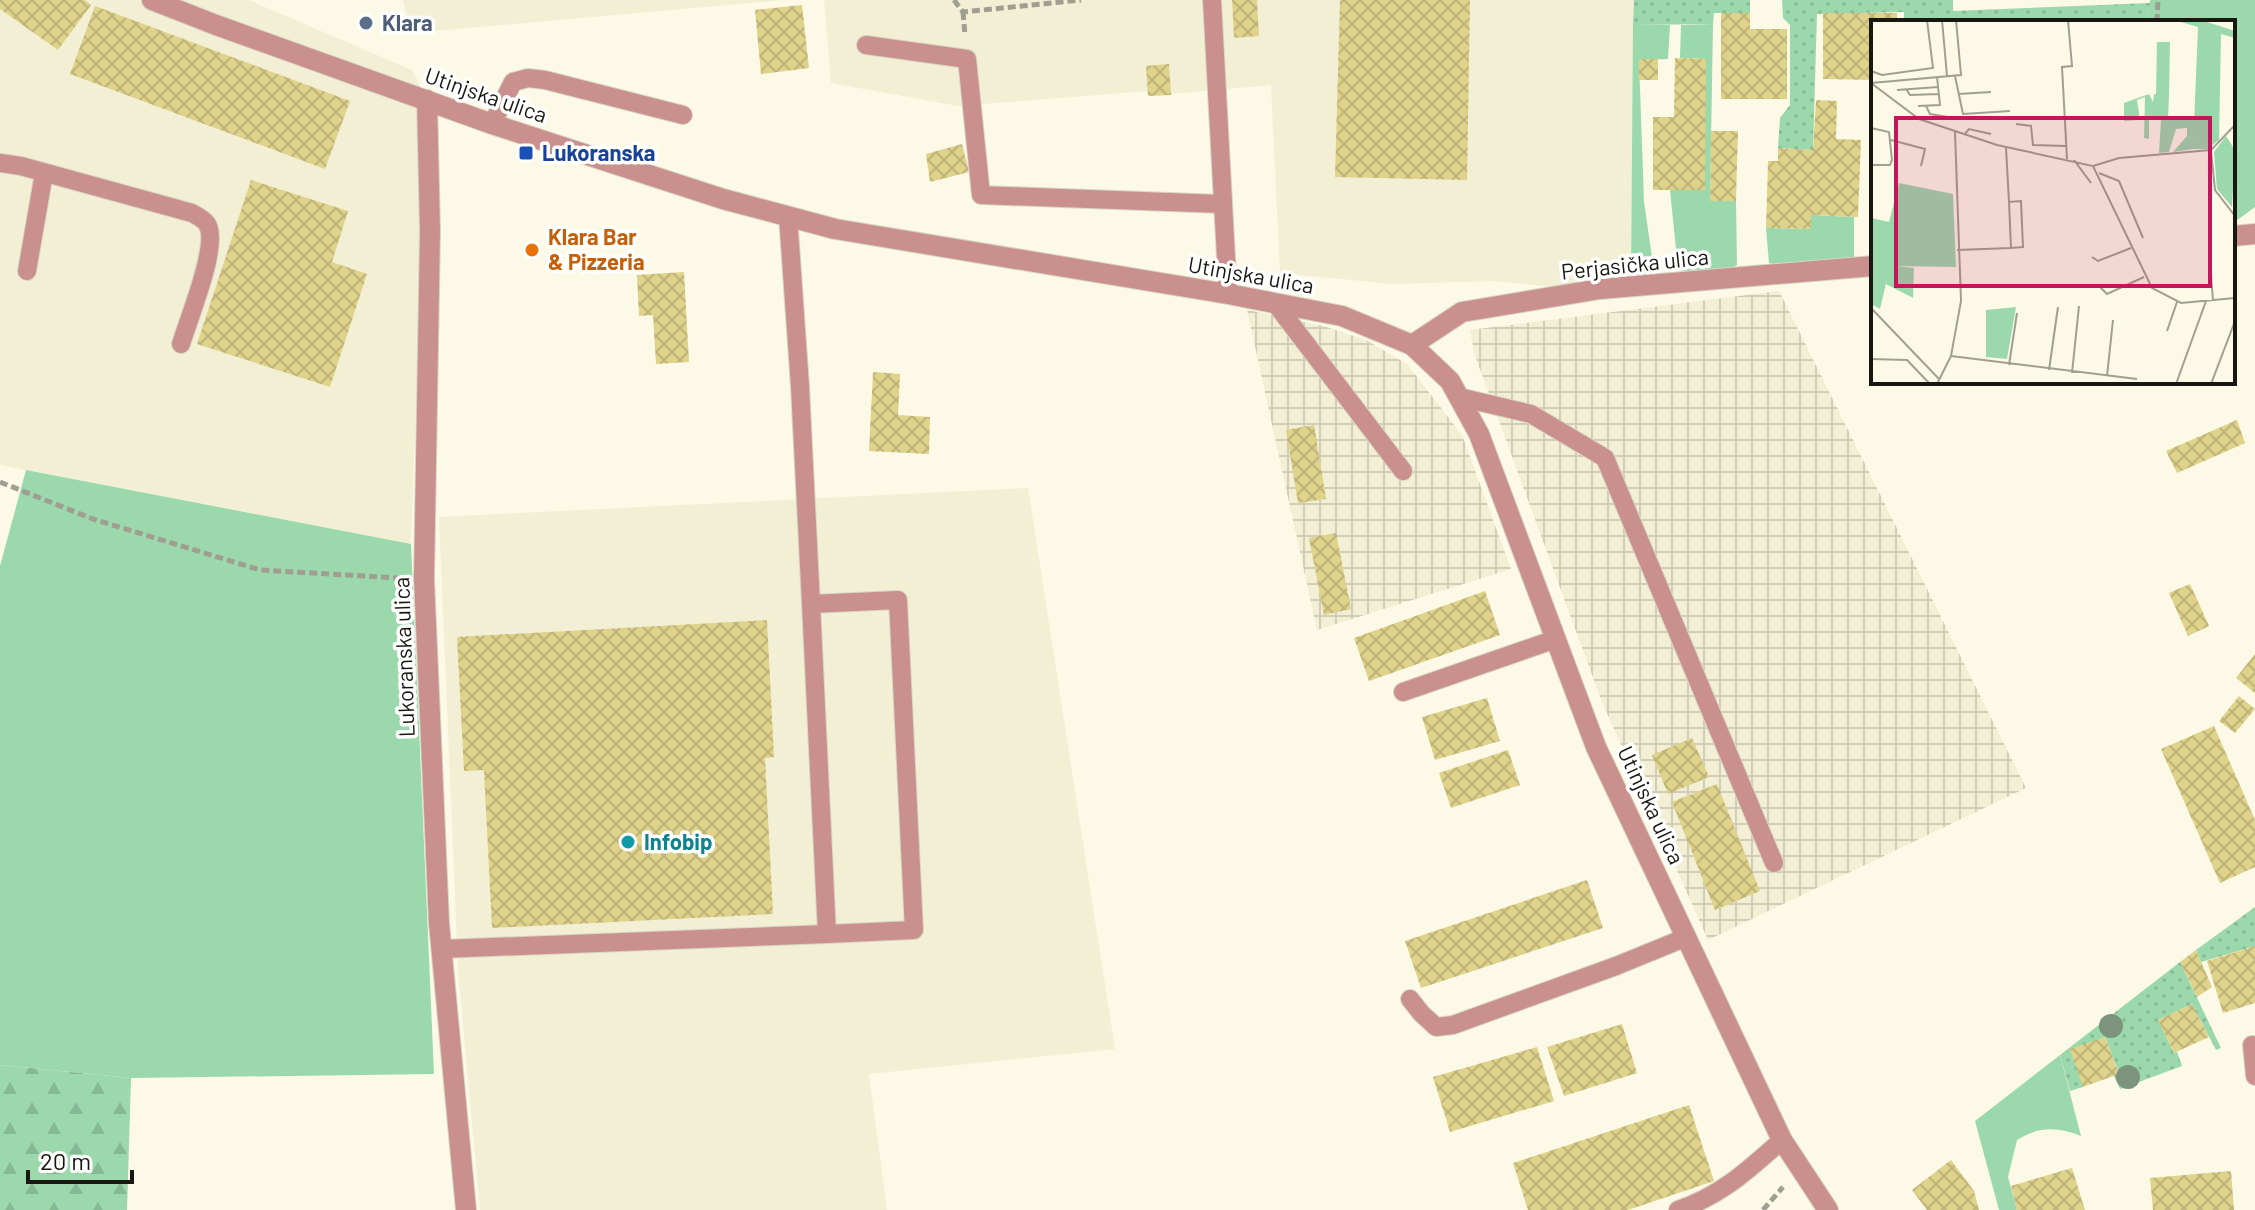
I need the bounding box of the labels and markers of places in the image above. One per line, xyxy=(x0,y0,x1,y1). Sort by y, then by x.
place label: Klara xyxy=(382,9,433,35)
marker: Klara xyxy=(357,14,375,32)
place label: Lukoranska xyxy=(542,139,655,165)
marker: Lukoranska xyxy=(517,144,535,162)
place label: Klara Bar & Pizzeria xyxy=(548,223,645,274)
marker: Klara Bar & Pizzeria xyxy=(523,241,541,259)
place label: Infobip xyxy=(644,828,712,854)
marker: Infobip xyxy=(619,833,637,851)

